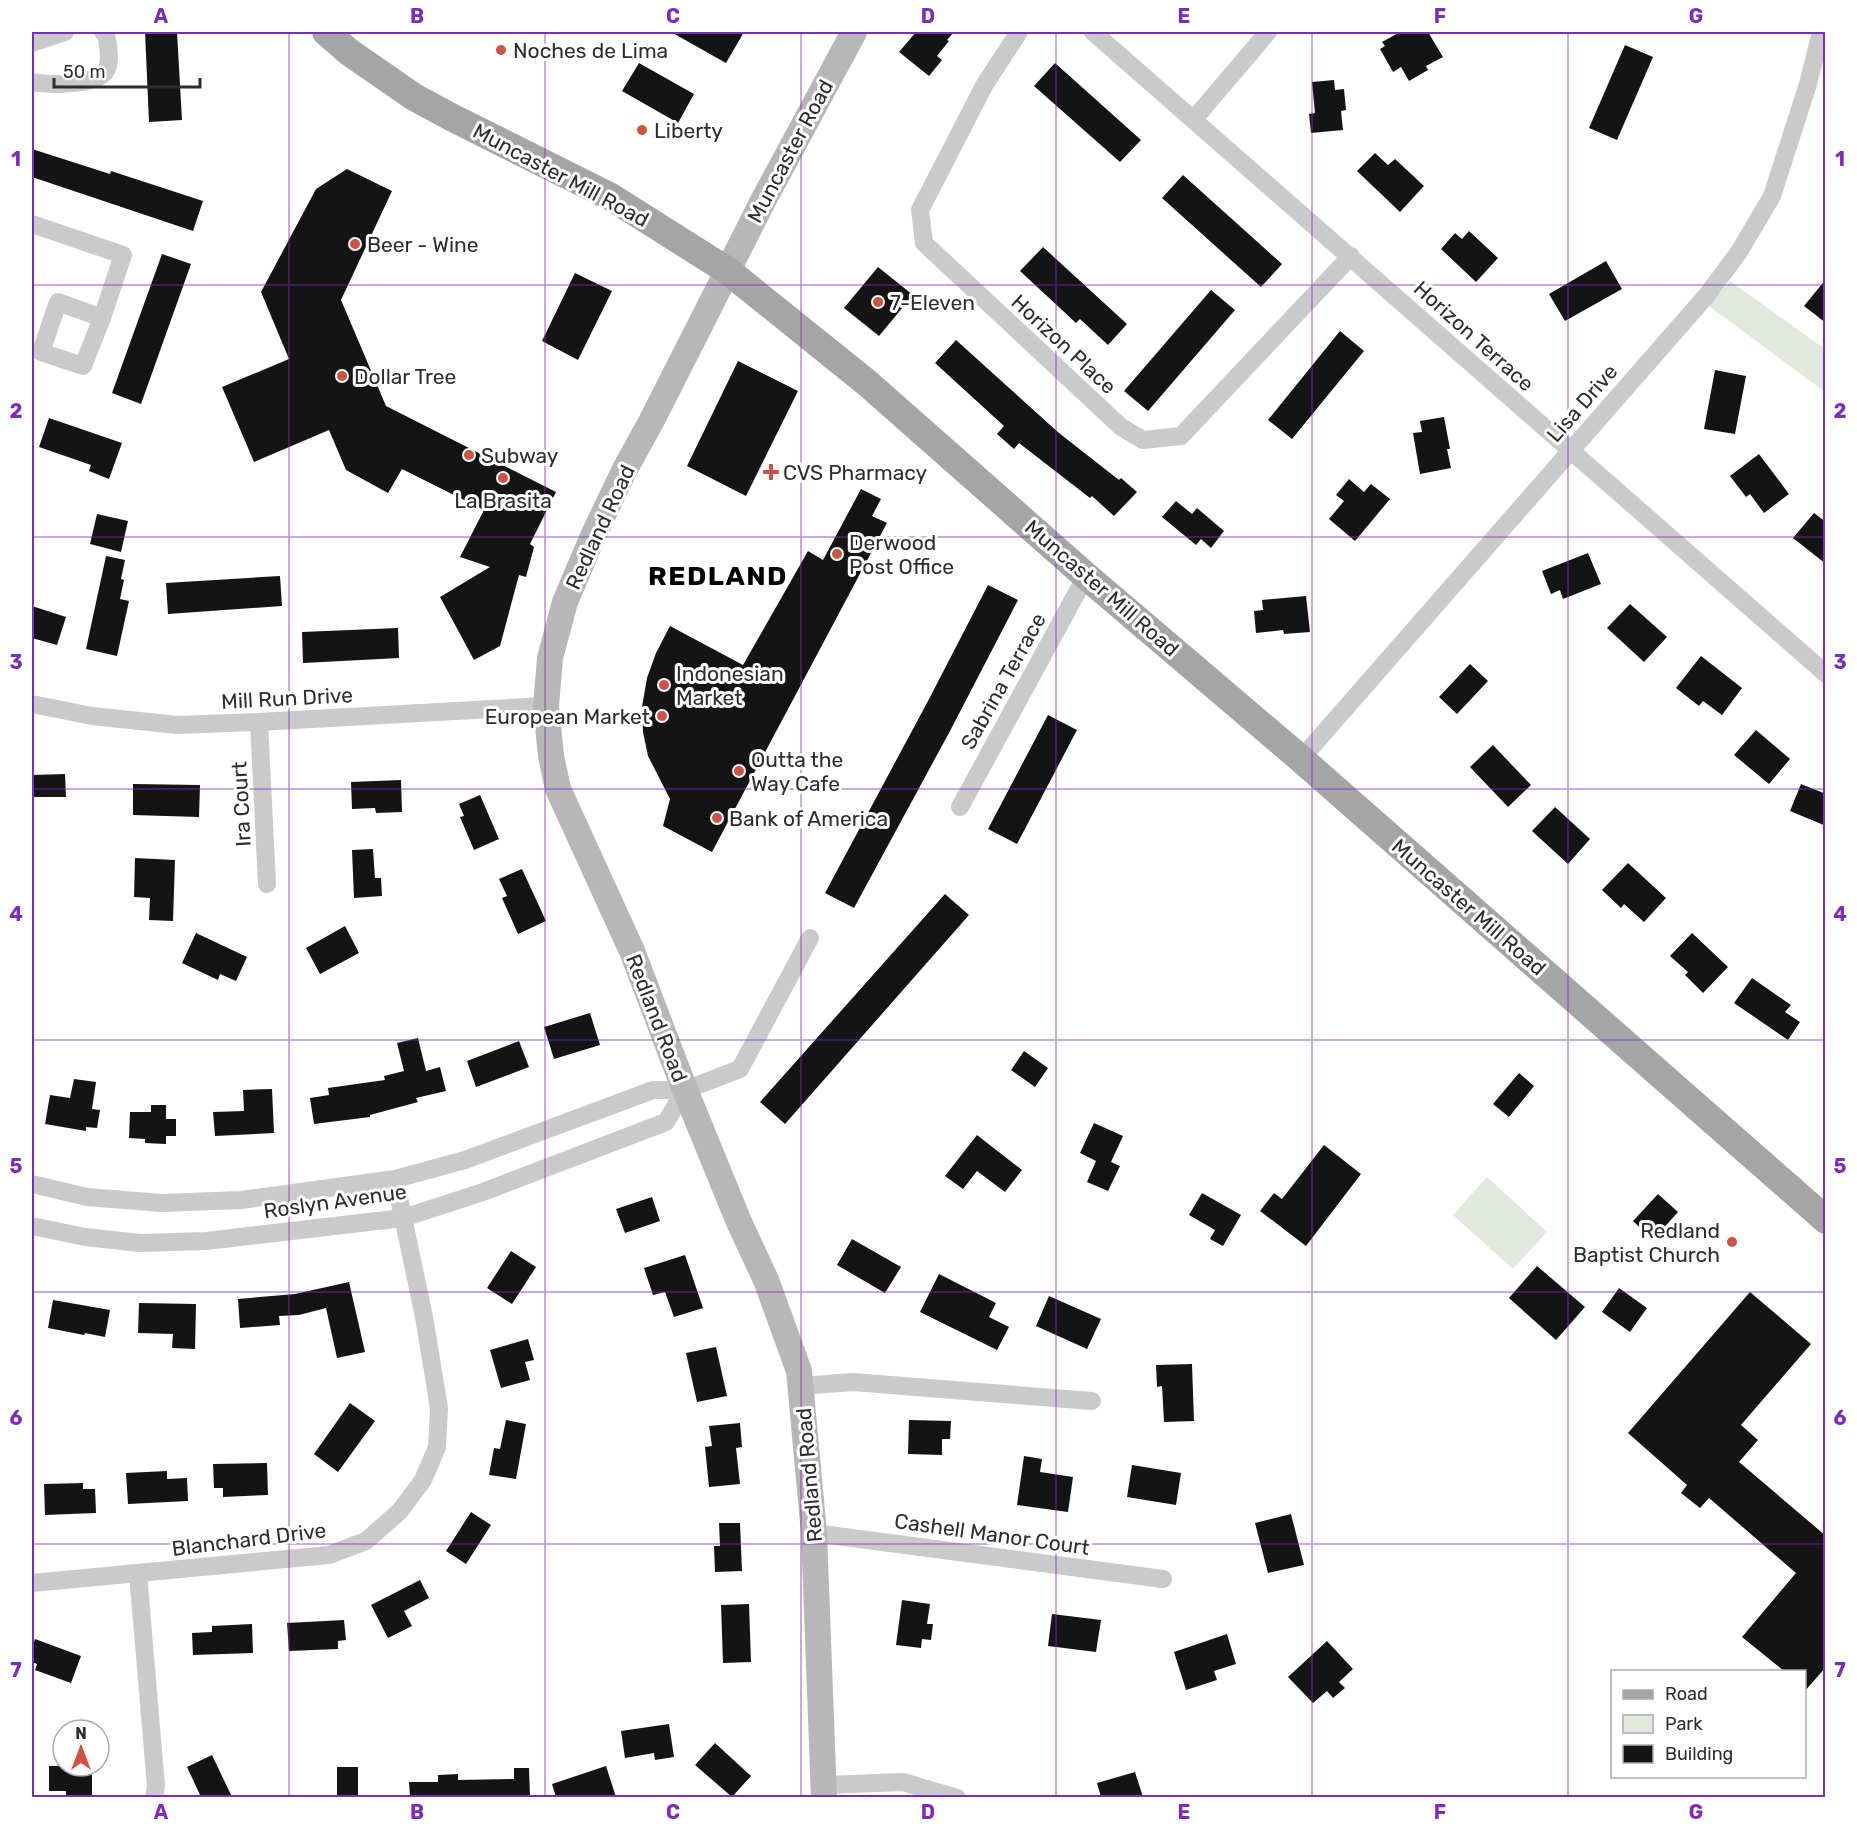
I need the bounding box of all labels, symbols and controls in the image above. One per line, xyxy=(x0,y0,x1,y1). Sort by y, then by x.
text: A xyxy=(154,4,169,28)
text: B xyxy=(410,4,424,28)
text: C xyxy=(666,4,680,28)
text: D xyxy=(921,4,935,28)
text: E xyxy=(1178,4,1190,28)
text: F xyxy=(1434,4,1446,28)
text: G xyxy=(1689,4,1703,28)
place label: Noches de Lima xyxy=(513,38,668,63)
marker: Noches de Lima xyxy=(494,43,508,57)
scale bar xyxy=(54,51,200,89)
text: 50 m xyxy=(63,61,106,83)
street label: Muncaster Road xyxy=(742,75,838,227)
street label: Muncaster Mill Road xyxy=(469,118,653,232)
place label: Liberty xyxy=(654,118,723,143)
marker: Liberty xyxy=(635,123,649,137)
text: 1 xyxy=(11,147,21,171)
text: 1 xyxy=(1835,147,1845,171)
place label: Beer - Wine xyxy=(367,232,479,257)
marker: Beer - Wine xyxy=(348,237,362,251)
street label: Horizon Terrace xyxy=(1409,276,1539,396)
street label: Horizon Place xyxy=(1006,289,1122,399)
place label: 7-Eleven xyxy=(890,290,975,315)
marker: 7-Eleven xyxy=(871,295,885,309)
street label: Lisa Drive xyxy=(1541,359,1623,447)
place label: Dollar Tree xyxy=(354,364,456,389)
marker: Dollar Tree xyxy=(335,369,349,383)
text: 2 xyxy=(10,399,23,423)
text: 2 xyxy=(1834,399,1847,423)
place label: Subway xyxy=(481,443,559,468)
marker: Subway xyxy=(462,448,476,462)
place label: CVS Pharmacy xyxy=(783,460,928,485)
street label: Redland Road xyxy=(560,461,640,593)
marker: CVS Pharmacy xyxy=(764,465,778,479)
marker: La Brasita xyxy=(496,471,510,485)
place label: La Brasita xyxy=(454,488,552,513)
street label: Muncaster Mill Road xyxy=(1020,514,1184,662)
place label: Derwood Post Office xyxy=(849,530,954,579)
marker: Derwood Post Office xyxy=(830,547,844,561)
district label: REDLAND xyxy=(648,560,788,592)
street label: Sabrina Terrace xyxy=(955,609,1051,753)
text: 3 xyxy=(9,650,23,674)
text: 3 xyxy=(1833,650,1847,674)
place label: Indonesian Market xyxy=(676,661,784,710)
marker: Indonesian Market xyxy=(657,678,671,692)
street label: Mill Run Drive xyxy=(220,682,354,714)
place label: European Market xyxy=(485,704,650,729)
marker: European Market xyxy=(655,709,669,723)
place label: Outta the Way Cafe xyxy=(751,747,843,796)
street label: Ira Court xyxy=(226,761,256,847)
marker: Outta the Way Cafe xyxy=(732,764,746,778)
place label: Bank of America xyxy=(729,806,888,831)
marker: Bank of America xyxy=(710,811,724,825)
street label: Muncaster Mill Road xyxy=(1387,833,1551,981)
text: 4 xyxy=(9,902,23,926)
text: 4 xyxy=(1833,902,1847,926)
street label: Redland Road xyxy=(621,951,693,1085)
text: 5 xyxy=(10,1154,23,1178)
text: 5 xyxy=(1834,1154,1847,1178)
street label: Roslyn Avenue xyxy=(262,1179,408,1223)
place label: Redland Baptist Church xyxy=(1573,1218,1720,1267)
marker: Redland Baptist Church xyxy=(1725,1235,1739,1249)
text: 6 xyxy=(9,1406,23,1430)
text: 6 xyxy=(1833,1406,1847,1430)
street label: Redland Road xyxy=(791,1407,827,1543)
street label: Cashell Manor Court xyxy=(893,1508,1091,1560)
street label: Blanchard Drive xyxy=(170,1517,328,1561)
text: 7 xyxy=(10,1658,22,1682)
text: 7 xyxy=(1834,1658,1846,1682)
legend xyxy=(1611,1670,1806,1778)
text: Road xyxy=(1665,1683,1708,1705)
text: Park xyxy=(1665,1713,1703,1735)
north arrow xyxy=(51,1718,111,1778)
text: N xyxy=(75,1724,87,1743)
text: Building xyxy=(1665,1743,1733,1765)
text: A xyxy=(154,1800,169,1824)
text: B xyxy=(410,1800,424,1824)
text: C xyxy=(666,1800,680,1824)
text: D xyxy=(921,1800,935,1824)
text: E xyxy=(1178,1800,1190,1824)
text: F xyxy=(1434,1800,1446,1824)
text: G xyxy=(1689,1800,1703,1824)

